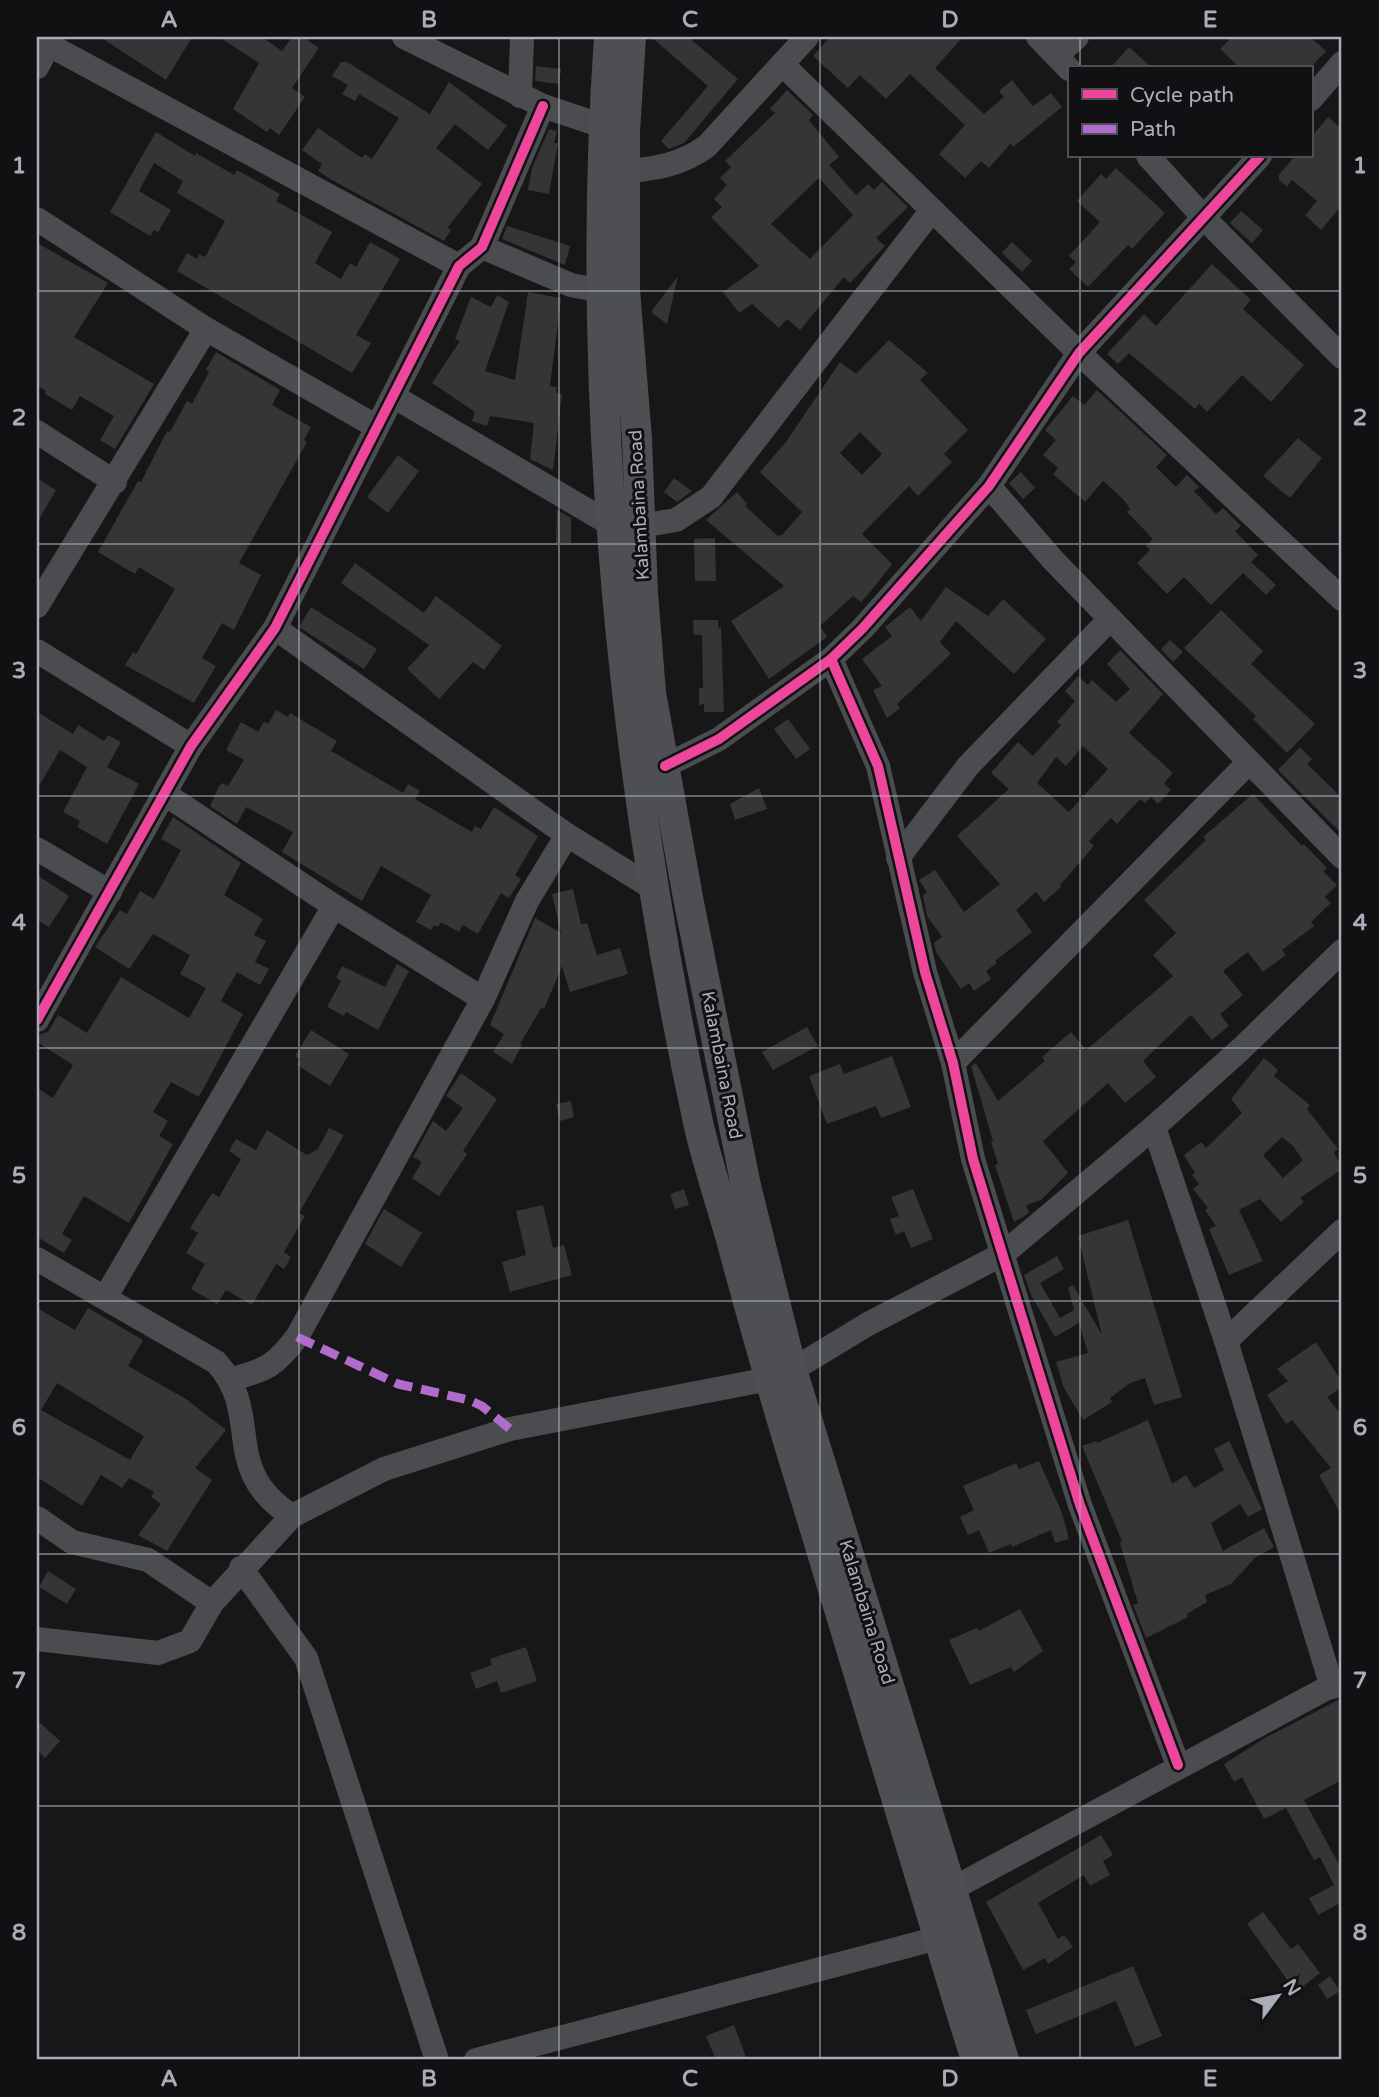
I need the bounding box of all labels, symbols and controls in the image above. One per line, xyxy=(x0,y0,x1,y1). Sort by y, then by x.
text: A xyxy=(160,6,178,34)
text: B xyxy=(421,6,437,34)
text: C xyxy=(682,6,698,34)
text: D xyxy=(941,6,959,34)
text: E xyxy=(1203,6,1217,34)
legend xyxy=(1068,66,1312,158)
text: Cycle path xyxy=(1130,83,1234,108)
text: Path xyxy=(1130,117,1176,142)
text: 1 xyxy=(12,152,26,180)
text: 1 xyxy=(1353,152,1367,180)
text: 2 xyxy=(12,404,26,432)
text: 2 xyxy=(1353,404,1367,432)
street label: Kalambaina Road xyxy=(624,429,654,581)
text: 3 xyxy=(12,657,26,685)
text: 3 xyxy=(1353,657,1367,685)
text: 4 xyxy=(12,909,27,937)
text: 4 xyxy=(1353,909,1368,937)
street label: Kalambaina Road xyxy=(697,989,747,1141)
text: 5 xyxy=(12,1162,26,1190)
text: 5 xyxy=(1353,1162,1367,1190)
text: 6 xyxy=(12,1414,26,1442)
text: 6 xyxy=(1353,1414,1367,1442)
street label: Kalambaina Road xyxy=(835,1537,899,1687)
text: 7 xyxy=(12,1667,26,1695)
text: 7 xyxy=(1353,1667,1367,1695)
text: 8 xyxy=(12,1919,26,1947)
text: 8 xyxy=(1353,1919,1367,1947)
north arrow xyxy=(1242,1960,1312,2030)
text: N xyxy=(1278,1975,1305,2000)
text: A xyxy=(160,2065,178,2093)
text: B xyxy=(421,2065,437,2093)
text: C xyxy=(682,2065,698,2093)
text: D xyxy=(941,2065,959,2093)
text: E xyxy=(1203,2065,1217,2093)

